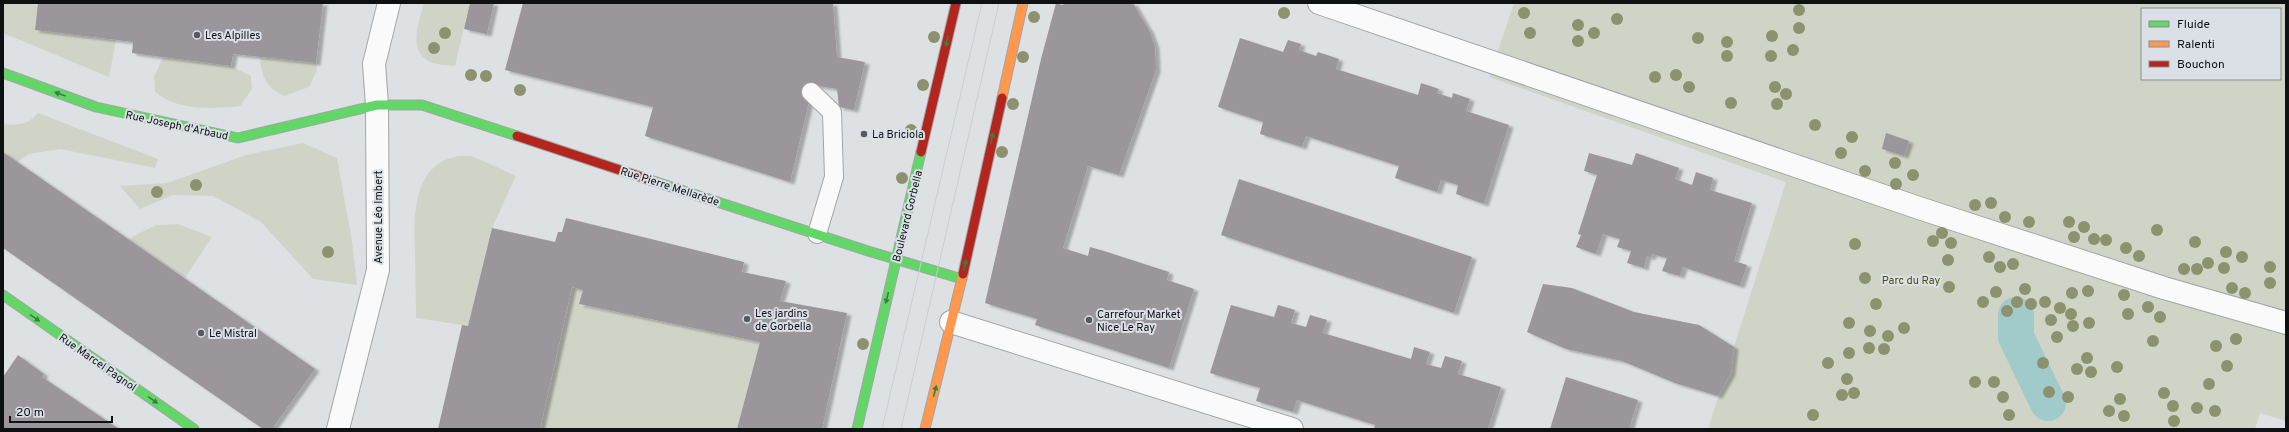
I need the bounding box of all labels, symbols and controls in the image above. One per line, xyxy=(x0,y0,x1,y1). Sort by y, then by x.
legend xyxy=(2141,8,2281,80)
text: Fluide xyxy=(2177,17,2210,33)
place label: Les Alpilles xyxy=(205,29,260,43)
marker: Les Alpilles xyxy=(192,30,202,40)
one-way arrow xyxy=(944,35,950,47)
text: Ralenti xyxy=(2177,37,2215,53)
text: Bouchon xyxy=(2177,57,2225,73)
one-way arrow xyxy=(53,91,65,97)
street label: Rue Joseph d'Arbaud xyxy=(124,108,229,144)
place label: La Briciola xyxy=(872,128,924,142)
marker: La Briciola xyxy=(859,129,869,139)
one-way arrow xyxy=(990,131,996,144)
street label: Rue Pierre Mellarède xyxy=(619,164,721,210)
street label: Boulevard Gorbella xyxy=(890,169,926,264)
street label: Avenue Léo Imbert xyxy=(372,170,386,264)
one-way arrow xyxy=(962,258,968,271)
park label: Parc du Ray xyxy=(1882,274,1940,288)
one-way arrow xyxy=(884,292,890,304)
place label: Les jardins de Gorbella xyxy=(755,307,812,334)
place label: Carrefour Market Nice Le Ray xyxy=(1097,308,1181,335)
one-way arrow xyxy=(30,314,40,322)
marker: Les jardins de Gorbella xyxy=(742,314,752,324)
marker: Carrefour Market Nice Le Ray xyxy=(1084,315,1094,325)
place label: Le Mistral xyxy=(209,327,257,341)
marker: Le Mistral xyxy=(196,328,206,338)
street label: Rue Marcel Pagnol xyxy=(56,331,139,395)
one-way arrow xyxy=(932,385,938,397)
one-way arrow xyxy=(148,396,158,404)
scale bar xyxy=(10,398,112,424)
text: 20 m xyxy=(16,405,44,421)

